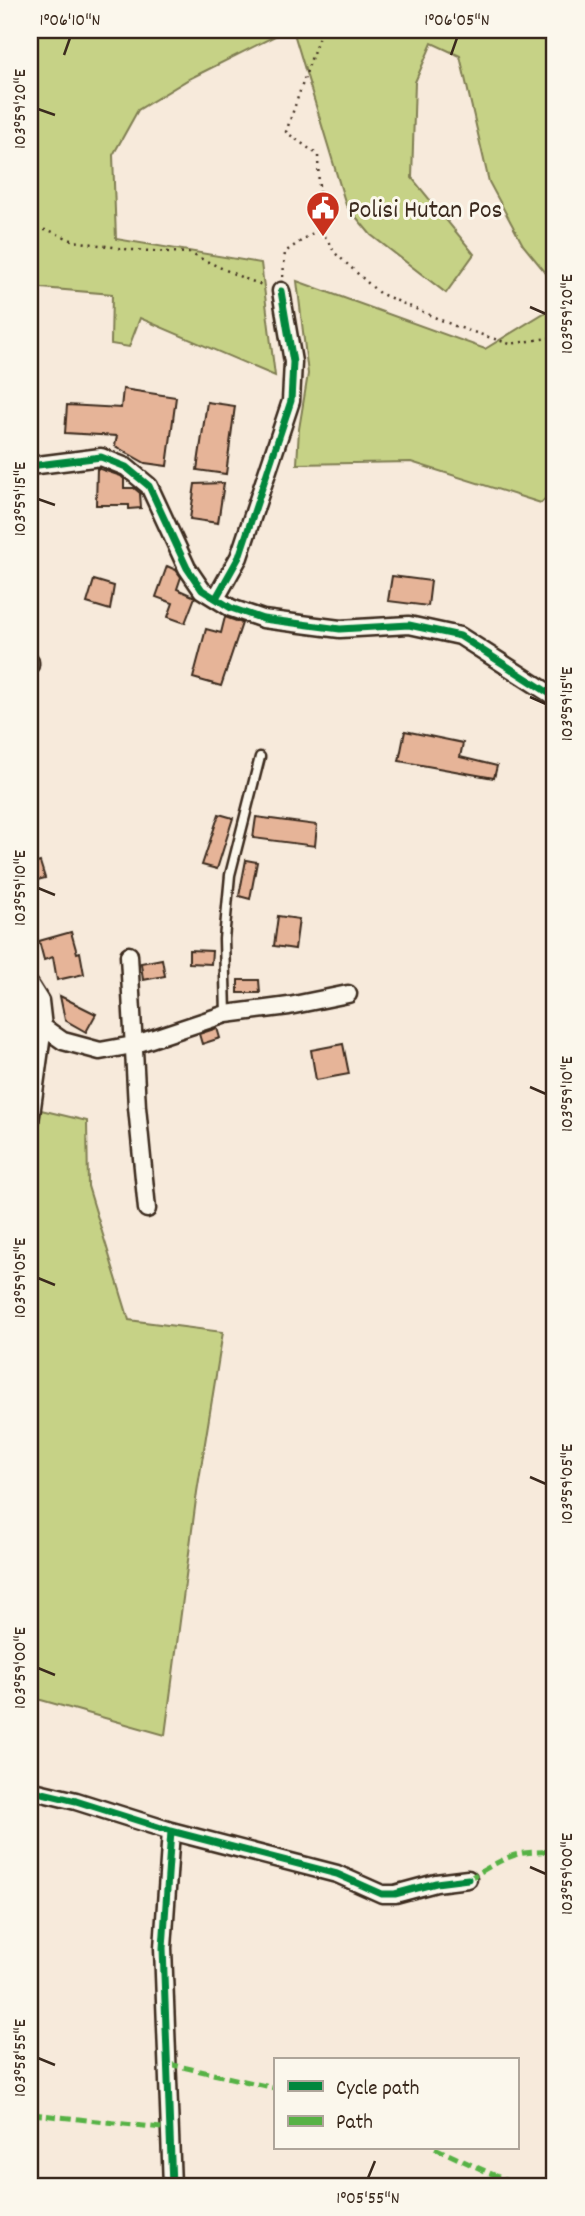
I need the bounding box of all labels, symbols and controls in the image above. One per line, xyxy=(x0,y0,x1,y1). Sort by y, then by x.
text: 1°06'10"N xyxy=(40,9,100,34)
text: 1°06'05"N xyxy=(424,9,490,34)
text: 103°59'20"E xyxy=(9,69,34,149)
public building icon: Polisi Hutan Pos xyxy=(304,189,342,238)
place label: Polisi Hutan Pos xyxy=(348,193,503,230)
text: 103°59'20"E xyxy=(556,274,581,354)
text: 103°59'15"E xyxy=(9,462,34,536)
text: 103°59'15"E xyxy=(556,667,581,741)
text: 103°59'10"E xyxy=(9,850,34,926)
text: 103°59'10"E xyxy=(556,1056,581,1132)
text: 103°59'05"E xyxy=(9,1238,34,1318)
text: 103°59'05"E xyxy=(556,1444,581,1524)
text: 103°59'00"E xyxy=(9,1627,34,1709)
text: 103°59'00"E xyxy=(556,1833,581,1915)
text: 103°58'55"E xyxy=(9,2019,34,2097)
legend xyxy=(274,2058,518,2150)
text: Cycle path xyxy=(336,2075,419,2105)
text: Path xyxy=(336,2109,373,2139)
text: 1°05'55"N xyxy=(336,2187,400,2212)

